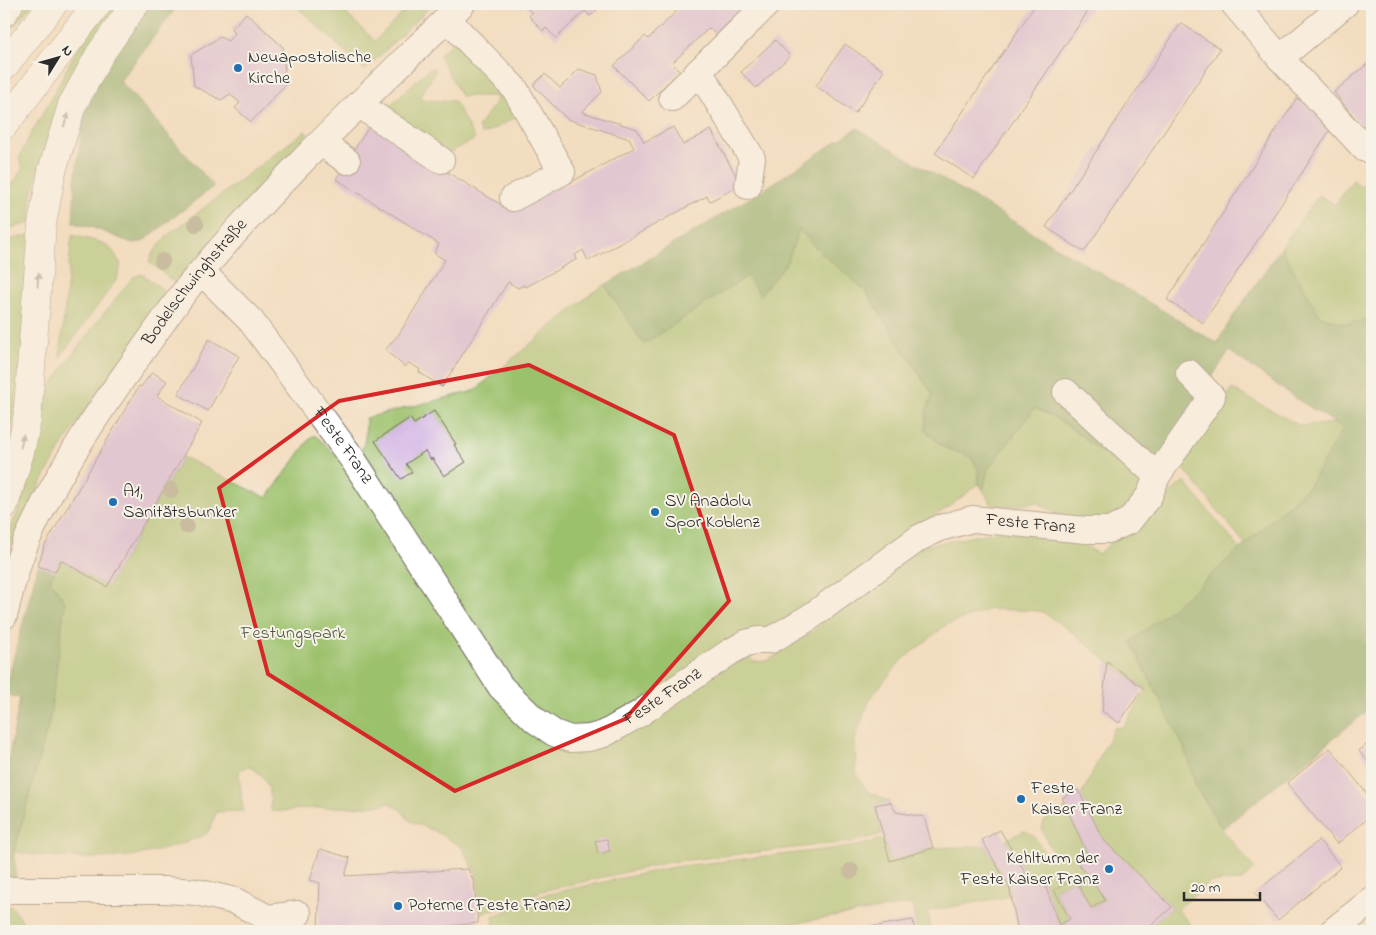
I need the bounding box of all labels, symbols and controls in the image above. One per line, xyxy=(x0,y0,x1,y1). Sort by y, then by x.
north arrow xyxy=(32,32,82,82)
text: N xyxy=(56,41,78,61)
place label: Neuapostolische Kirche xyxy=(248,45,372,92)
marker: Neuapostolische Kirche xyxy=(232,62,244,74)
one-way arrow xyxy=(63,113,71,128)
street label: Bodelschwinghstraße xyxy=(136,213,255,352)
one-way arrow xyxy=(34,271,42,287)
street label: Feste Franz xyxy=(305,401,379,490)
one-way arrow xyxy=(19,433,27,449)
place label: A1, Sanitätsbunker xyxy=(123,479,237,526)
place label: SV Anadolu Spor Koblenz xyxy=(665,489,760,536)
marker: A1, Sanitätsbunker xyxy=(107,496,119,508)
marker: SV Anadolu Spor Koblenz xyxy=(649,506,661,518)
street label: Feste Franz xyxy=(984,507,1077,542)
park label: Festungspark xyxy=(240,621,345,648)
street label: Feste Franz xyxy=(618,661,708,734)
place label: Feste Kaiser Franz xyxy=(1030,776,1122,823)
marker: Feste Kaiser Franz xyxy=(1015,793,1027,805)
place label: Kehlturm der Feste Kaiser Franz xyxy=(960,846,1099,893)
marker: Kehlturm der Feste Kaiser Franz xyxy=(1103,863,1115,875)
scale bar xyxy=(1184,870,1260,902)
text: 20 m xyxy=(1191,877,1221,899)
place label: Poterne (Feste Franz) xyxy=(408,893,570,919)
marker: Poterne (Feste Franz) xyxy=(392,900,404,912)

